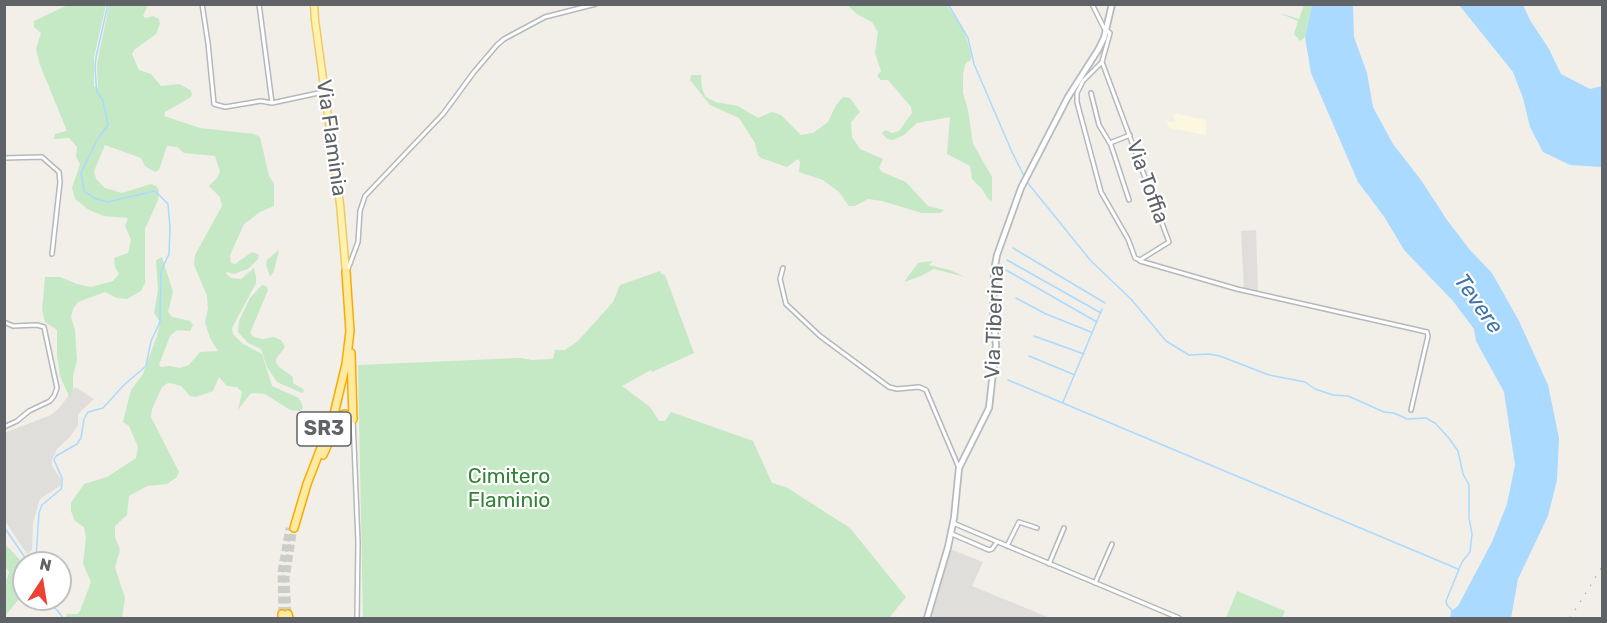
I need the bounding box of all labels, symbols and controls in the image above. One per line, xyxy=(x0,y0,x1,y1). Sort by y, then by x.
street label: Via Flaminia xyxy=(310,78,352,198)
street label: Via Toffia xyxy=(1120,137,1174,227)
street label: Via Tiberina xyxy=(980,264,1010,380)
water label: Tevere xyxy=(1448,269,1508,339)
road number: SR3 xyxy=(297,412,351,446)
park label: Cimitero Flaminio xyxy=(468,464,550,514)
north arrow xyxy=(12,551,72,611)
text: N xyxy=(38,554,53,575)

